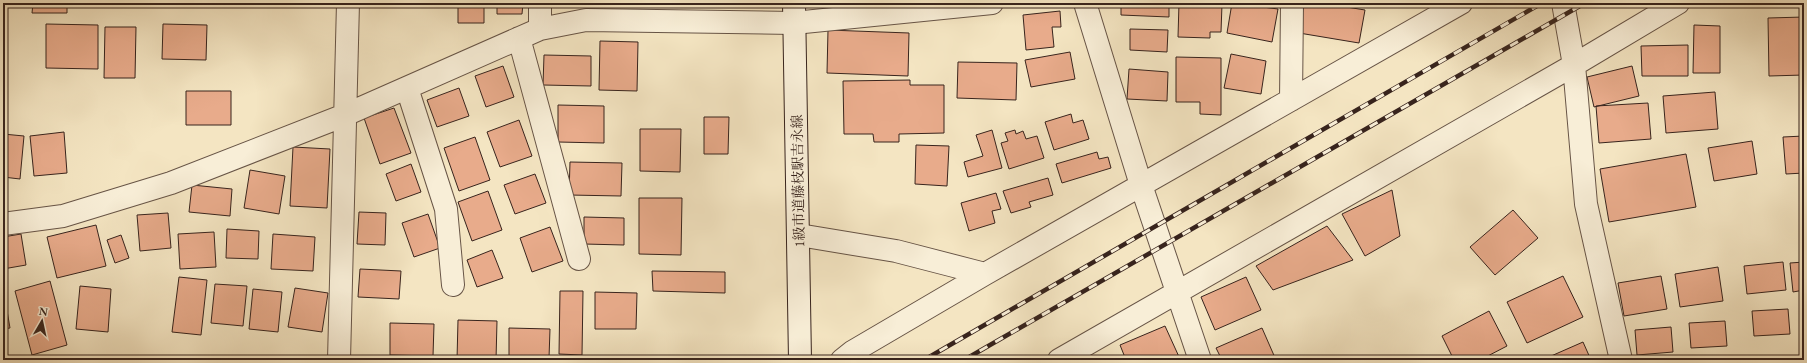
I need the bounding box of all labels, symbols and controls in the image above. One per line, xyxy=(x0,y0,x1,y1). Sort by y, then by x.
street label: 1級市道藤枝駅吉永線 xyxy=(788,114,808,248)
north arrow xyxy=(22,301,62,341)
text: N xyxy=(38,304,49,319)

